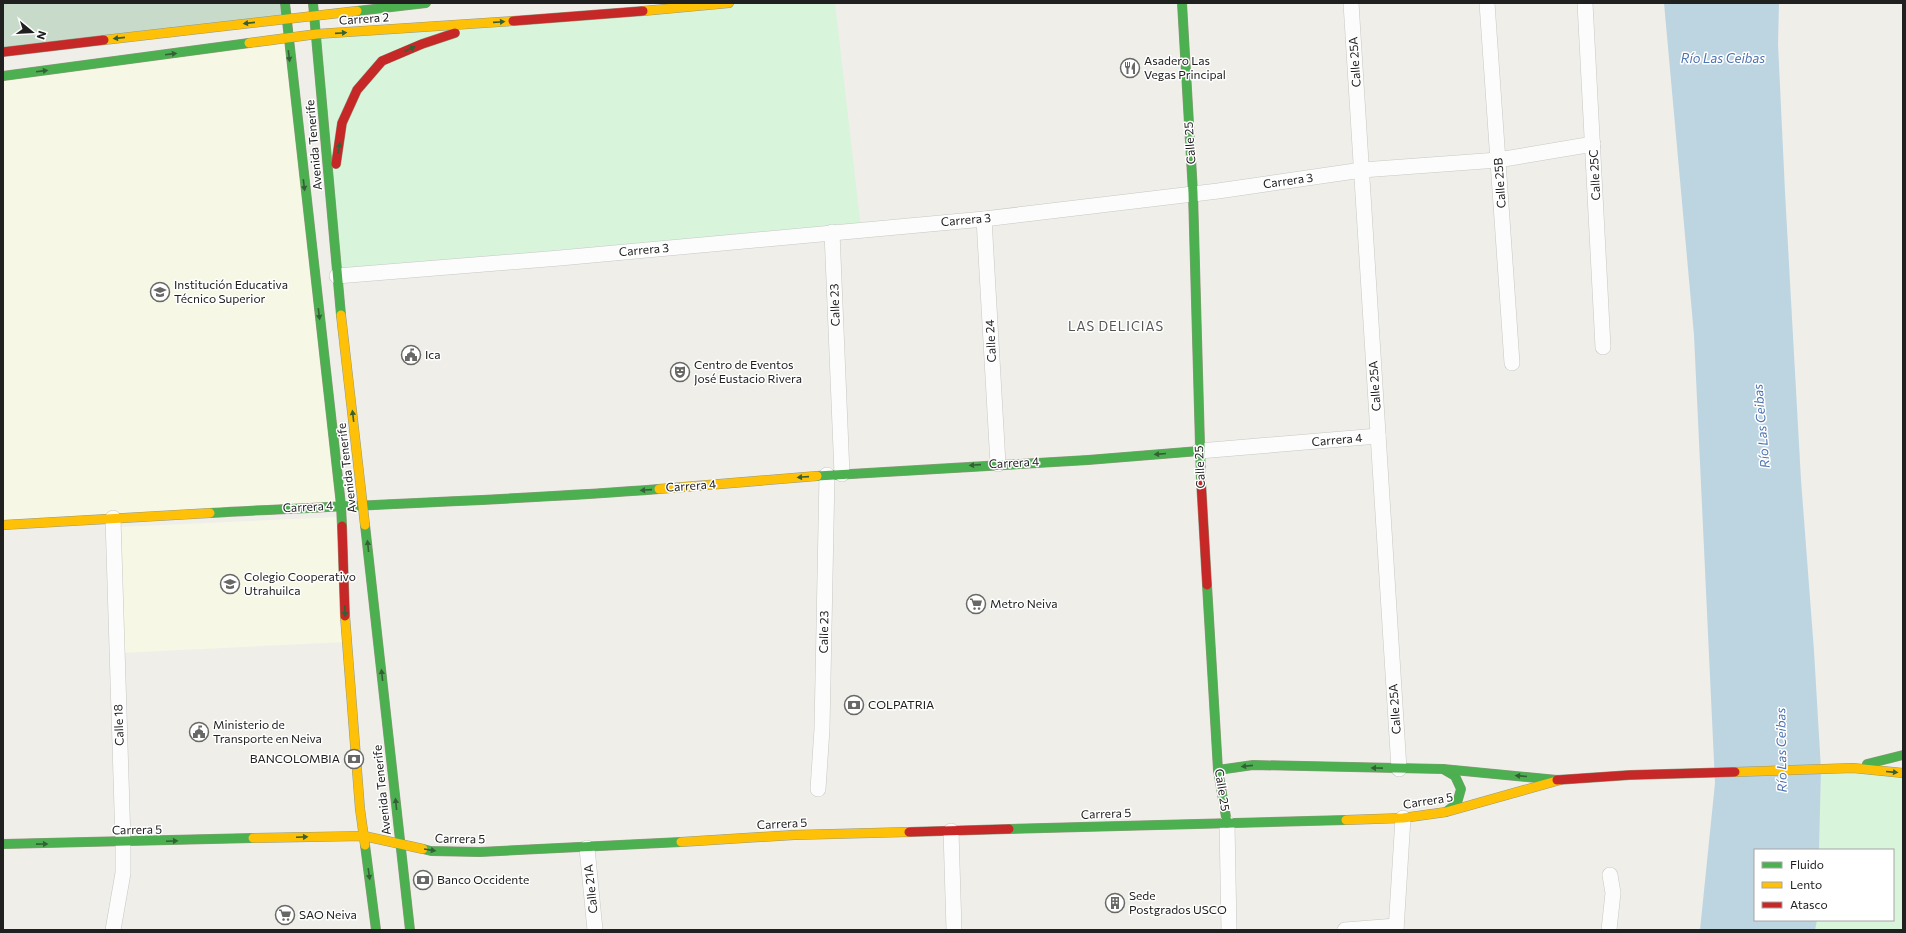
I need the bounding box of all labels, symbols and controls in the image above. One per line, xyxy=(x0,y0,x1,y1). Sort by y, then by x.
street label: Carrera 2 xyxy=(338,9,390,27)
north arrow xyxy=(12,12,52,52)
one-way arrow xyxy=(493,19,505,26)
one-way arrow xyxy=(242,20,255,27)
text: N xyxy=(35,29,49,41)
one-way arrow xyxy=(335,29,347,36)
one-way arrow xyxy=(113,35,125,41)
street label: Calle 25A xyxy=(1345,36,1363,88)
one-way arrow xyxy=(404,46,415,52)
one-way arrow xyxy=(286,50,293,62)
water label: Río Las Ceibas xyxy=(1681,50,1765,66)
one-way arrow xyxy=(165,51,177,57)
place label: Asadero Las Vegas Principal xyxy=(1144,53,1226,81)
restaurant icon: Asadero Las Vegas Principal xyxy=(1119,57,1141,79)
one-way arrow xyxy=(36,68,48,74)
street label: Avenida Tenerife xyxy=(302,99,324,191)
street label: Calle 25 xyxy=(1181,121,1197,165)
one-way arrow xyxy=(336,142,342,154)
street label: Calle 25C xyxy=(1586,149,1602,201)
street label: Calle 25B xyxy=(1490,157,1508,209)
street label: Carrera 3 xyxy=(1262,170,1314,190)
one-way arrow xyxy=(301,179,308,191)
street label: Carrera 3 xyxy=(940,210,992,228)
street label: Carrera 3 xyxy=(618,240,670,258)
place label: Institución Educativa Técnico Superior xyxy=(174,277,288,305)
school or university icon: Institución Educativa Técnico Superior xyxy=(149,281,171,303)
street label: Calle 23 xyxy=(826,283,842,327)
one-way arrow xyxy=(316,308,322,320)
district label: LAS DELICIAS xyxy=(1068,318,1164,334)
street label: Calle 24 xyxy=(982,319,998,363)
public building icon: Ica xyxy=(400,344,422,366)
place label: Ica xyxy=(425,347,441,361)
place label: Centro de Eventos José Eustacio Rivera xyxy=(694,357,802,386)
street label: Calle 25A xyxy=(1365,360,1383,412)
theatre icon: Centro de Eventos José Eustacio Rivera xyxy=(669,361,691,383)
water label: Río Las Ceibas xyxy=(1749,383,1773,469)
one-way arrow xyxy=(350,410,356,423)
street label: Avenida Tenerife xyxy=(334,422,358,514)
street label: Carrera 4 xyxy=(1311,430,1363,448)
street label: Calle 25 xyxy=(1191,445,1207,489)
one-way arrow xyxy=(1154,451,1166,457)
street label: Carrera 4 xyxy=(988,454,1040,470)
one-way arrow xyxy=(969,462,981,469)
one-way arrow xyxy=(797,474,809,481)
street label: Carrera 4 xyxy=(665,476,717,494)
one-way arrow xyxy=(640,486,652,493)
street label: Carrera 4 xyxy=(282,498,334,514)
one-way arrow xyxy=(365,540,371,552)
place label: Colegio Cooperativo Utrahuilca xyxy=(244,569,356,597)
school or university icon: Colegio Cooperativo Utrahuilca xyxy=(219,573,241,595)
supermarket icon: Metro Neiva xyxy=(965,593,987,615)
place label: Metro Neiva xyxy=(990,596,1057,610)
one-way arrow xyxy=(342,605,349,617)
street label: Calle 23 xyxy=(816,610,830,653)
one-way arrow xyxy=(379,669,385,681)
street label: Calle 25A xyxy=(1385,683,1403,735)
bank icon: COLPATRIA xyxy=(843,694,865,716)
place label: COLPATRIA xyxy=(868,697,934,711)
street label: Calle 18 xyxy=(110,704,126,746)
water label: Río Las Ceibas xyxy=(1772,708,1790,792)
place label: Ministerio de Transporte en Neiva xyxy=(213,717,322,745)
public building icon: Ministerio de Transporte en Neiva xyxy=(188,721,210,743)
street label: Avenida Tenerife xyxy=(369,744,393,836)
bank icon: BANCOLOMBIA xyxy=(343,748,365,770)
place label: BANCOLOMBIA xyxy=(250,751,340,765)
one-way arrow xyxy=(1241,763,1253,769)
one-way arrow xyxy=(1370,765,1383,771)
street label: Calle 25 xyxy=(1213,768,1233,812)
one-way arrow xyxy=(1886,768,1898,775)
one-way arrow xyxy=(1515,773,1527,780)
street label: Carrera 5 xyxy=(1402,789,1454,811)
one-way arrow xyxy=(393,798,400,810)
street label: Carrera 5 xyxy=(1081,805,1131,821)
street label: Carrera 5 xyxy=(756,815,808,831)
street label: Carrera 5 xyxy=(112,822,162,836)
street label: Carrera 5 xyxy=(435,831,485,845)
one-way arrow xyxy=(296,834,308,841)
one-way arrow xyxy=(166,838,179,844)
one-way arrow xyxy=(36,841,49,847)
one-way arrow xyxy=(424,847,436,853)
legend xyxy=(1754,849,1894,921)
text: Fluido xyxy=(1790,857,1824,871)
street label: Calle 21A xyxy=(580,864,600,914)
one-way arrow xyxy=(366,868,372,880)
bank icon: Banco Occidente xyxy=(412,869,434,891)
place label: Banco Occidente xyxy=(437,872,529,886)
text: Lento xyxy=(1790,877,1822,891)
place label: Sede Postgrados USCO xyxy=(1129,888,1227,916)
building icon: Sede Postgrados USCO xyxy=(1104,892,1126,914)
text: Atasco xyxy=(1790,897,1828,911)
supermarket icon: SAO Neiva xyxy=(274,904,296,926)
place label: SAO Neiva xyxy=(299,907,357,921)

